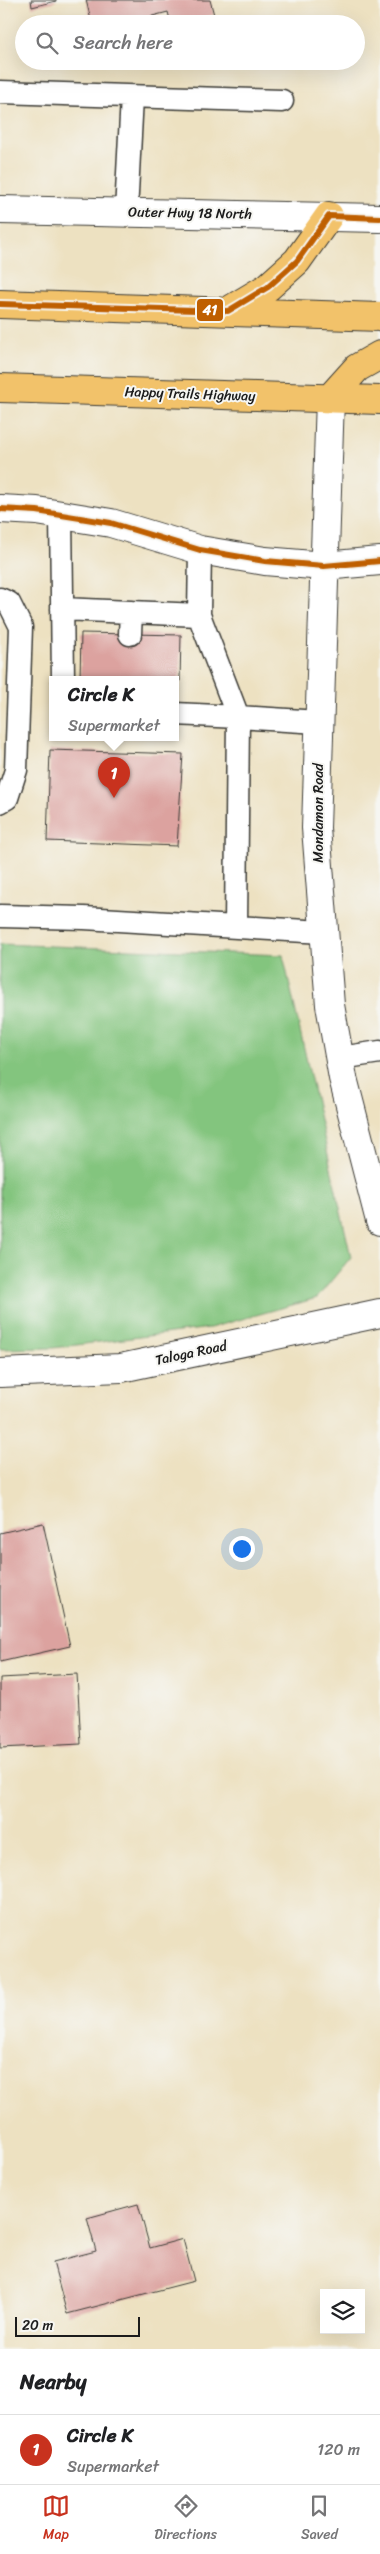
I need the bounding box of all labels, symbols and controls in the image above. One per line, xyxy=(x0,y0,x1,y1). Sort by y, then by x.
search box xyxy=(15,15,365,70)
text: Search here xyxy=(73,26,173,59)
icon: search xyxy=(33,29,61,57)
street label: Outer Hwy 18 North xyxy=(128,199,252,227)
line badge: 41 xyxy=(196,298,224,322)
text: 41 xyxy=(202,298,217,323)
street label: Happy Trails Highway xyxy=(124,379,257,409)
popup xyxy=(49,676,179,741)
text: Circle K xyxy=(68,678,134,711)
text: Supermarket xyxy=(68,711,160,740)
pin: 1 xyxy=(98,757,130,798)
street label: Mondamon Road xyxy=(306,762,331,863)
street label: Taloga Road xyxy=(153,1333,231,1373)
your location xyxy=(229,1536,255,1562)
map controls xyxy=(320,2289,365,2334)
button: layers xyxy=(320,2289,365,2334)
text: 20 m xyxy=(22,2313,53,2338)
scale bar xyxy=(15,2314,140,2337)
text: Nearby xyxy=(20,2363,86,2401)
text: Circle K xyxy=(67,2419,133,2452)
text: 1 xyxy=(33,2435,39,2464)
text: 120 m xyxy=(317,2435,360,2464)
text: Supermarket xyxy=(67,2452,159,2481)
tab: Map xyxy=(42,2492,70,2547)
tab: Directions xyxy=(154,2492,217,2547)
tab: Saved xyxy=(301,2492,338,2547)

